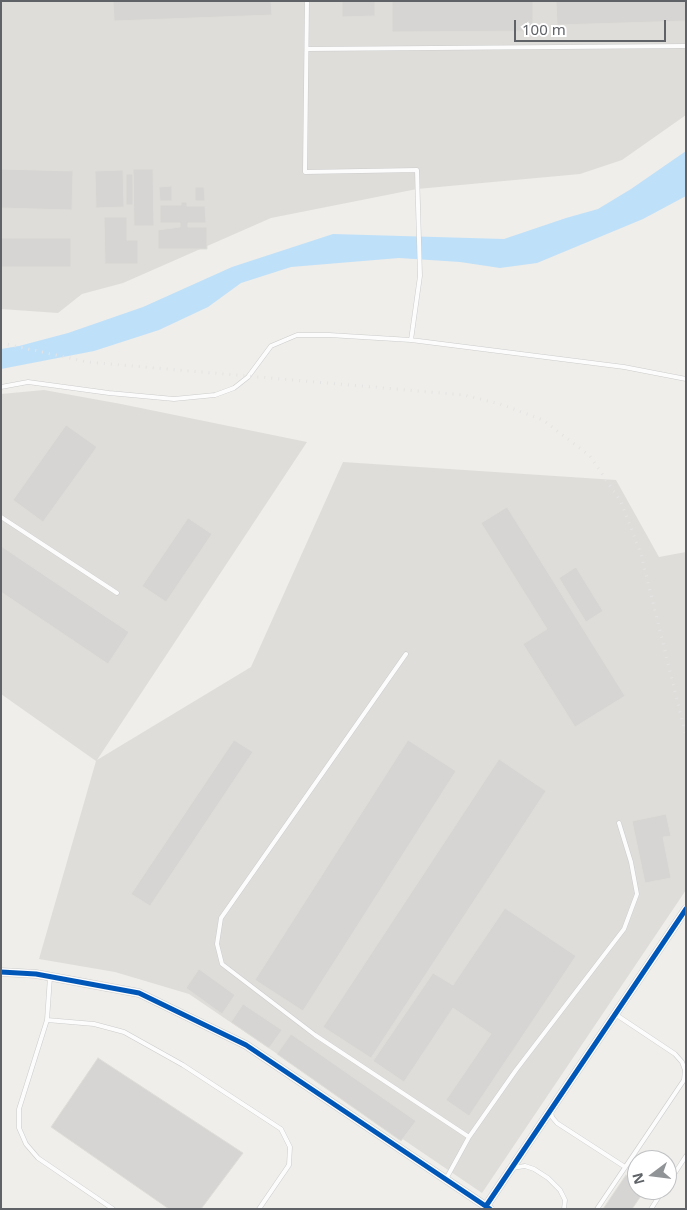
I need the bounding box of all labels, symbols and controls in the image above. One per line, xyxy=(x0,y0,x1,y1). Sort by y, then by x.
scale bar xyxy=(517,10,670,42)
text: 100 m xyxy=(522,19,566,39)
north arrow xyxy=(627,1150,677,1200)
text: N xyxy=(627,1171,649,1187)

